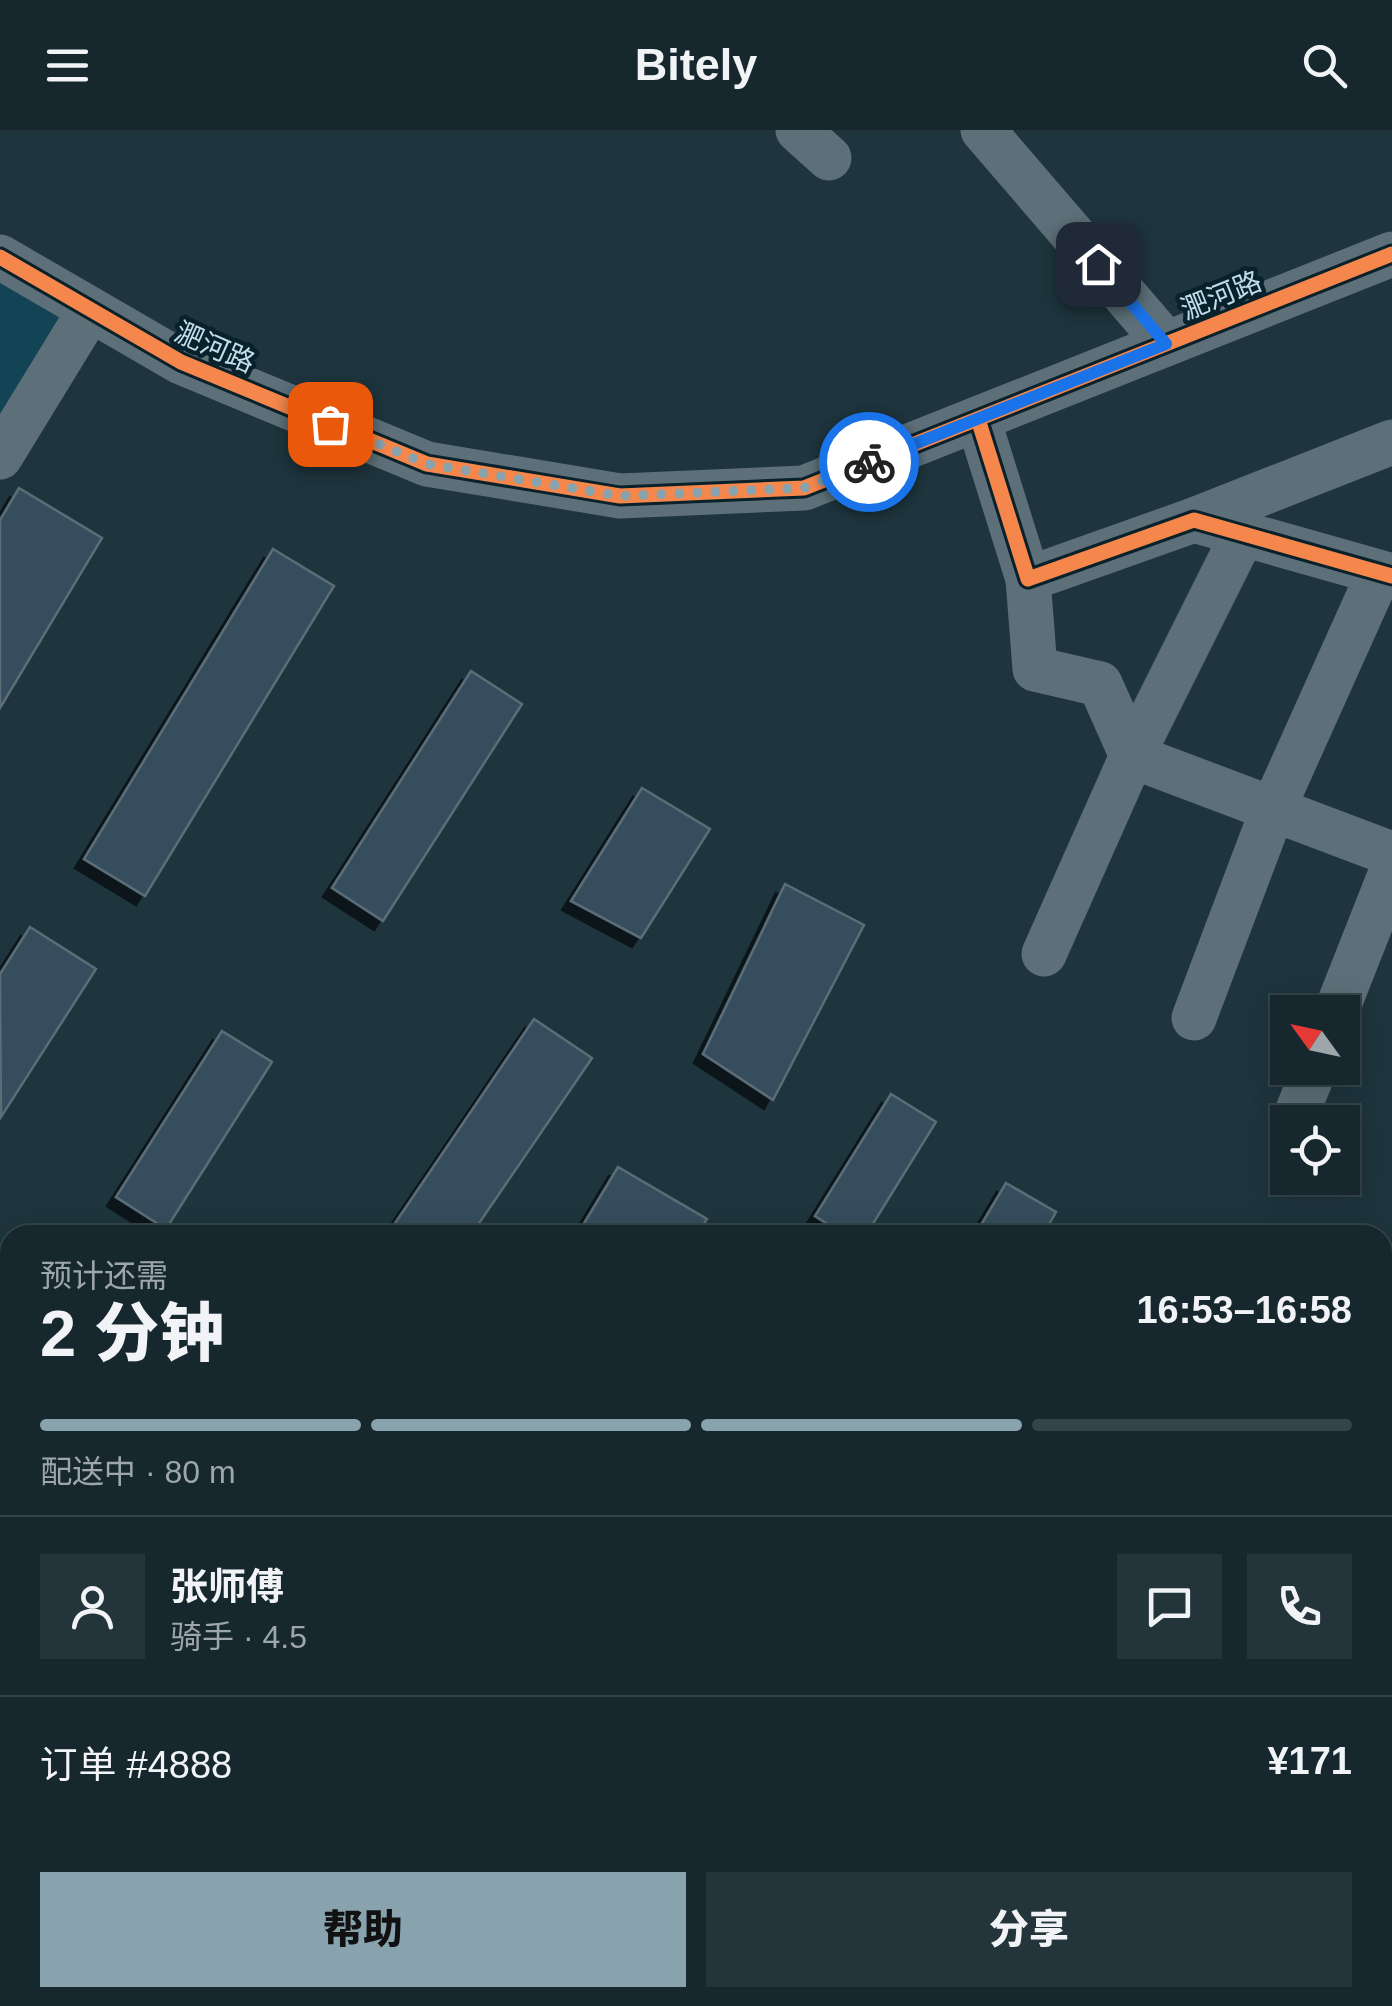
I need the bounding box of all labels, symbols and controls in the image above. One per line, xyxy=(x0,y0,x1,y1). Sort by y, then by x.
icon: menu xyxy=(40,38,95,93)
icon: search xyxy=(1297,38,1352,93)
text: Bitely xyxy=(635,39,757,90)
pin xyxy=(1056,222,1141,307)
icon: home xyxy=(1071,237,1126,292)
street label: 淝河路 xyxy=(1176,265,1266,326)
street label: 淝河路 xyxy=(170,316,259,379)
pin xyxy=(288,382,373,467)
icon: bag xyxy=(303,397,358,452)
courier xyxy=(819,412,919,512)
icon: bike xyxy=(842,435,897,490)
north arrow xyxy=(1270,995,1360,1085)
map controls xyxy=(1270,995,1360,1195)
button: locate xyxy=(1270,1105,1360,1195)
text: 预计还需 xyxy=(40,1258,168,1294)
text: 16:53–16:58 xyxy=(1136,1289,1352,1331)
text: 2 分钟 xyxy=(40,1297,224,1370)
text: 配送中 · 80 m xyxy=(40,1454,236,1490)
button: person xyxy=(40,1554,145,1659)
button: chat xyxy=(1117,1554,1222,1659)
button: phone xyxy=(1247,1554,1352,1659)
text: 张师傅 xyxy=(170,1566,284,1608)
text: 骑手 · 4.5 xyxy=(170,1619,307,1655)
text: ¥171 xyxy=(1267,1740,1352,1782)
text: 订单 #4888 xyxy=(40,1744,232,1786)
button: 帮助 xyxy=(40,1872,686,1987)
button: 分享 xyxy=(706,1872,1352,1987)

